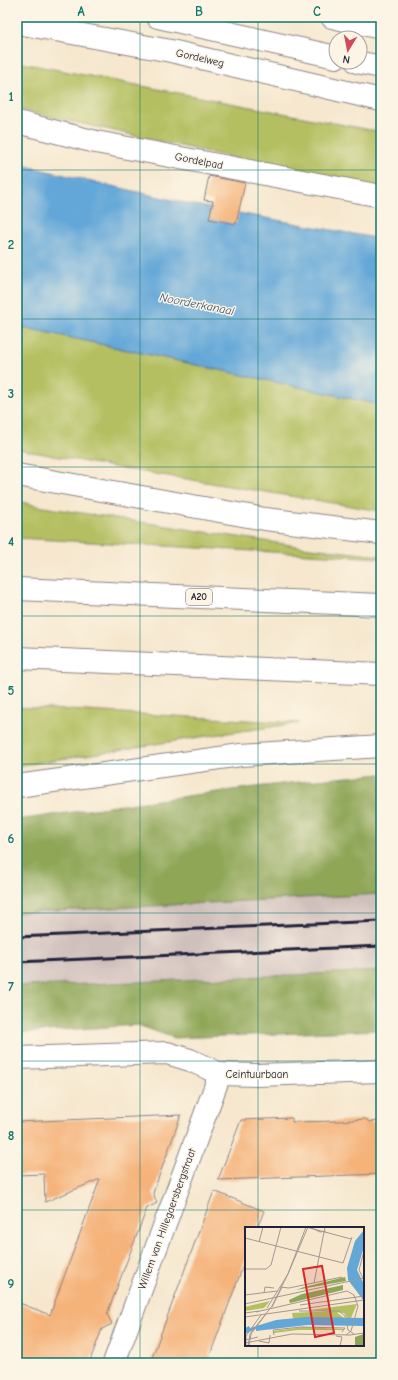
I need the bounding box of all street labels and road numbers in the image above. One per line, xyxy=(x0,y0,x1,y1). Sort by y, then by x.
street label: Gordelweg xyxy=(175,46,225,70)
street label: Gordelpad xyxy=(174,150,224,172)
road number: A20 xyxy=(186,589,212,605)
street label: Ceintuurbaan xyxy=(226,1068,288,1081)
street label: Willem van Hillegaersbergstraat xyxy=(135,1146,199,1291)

